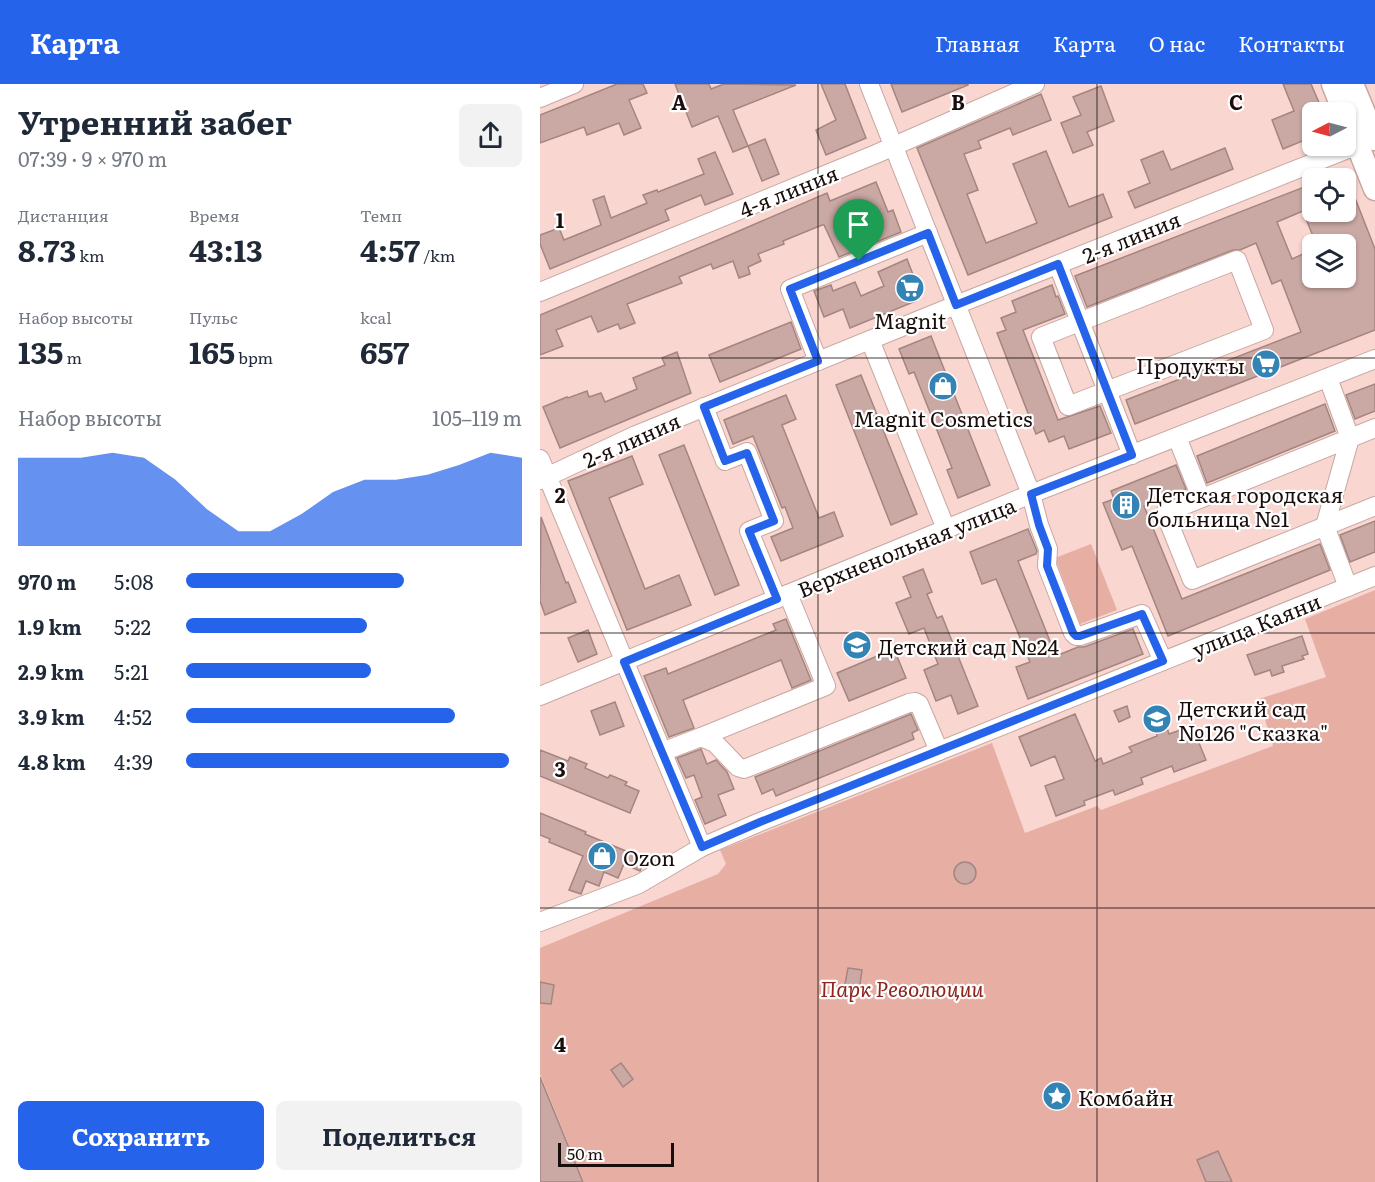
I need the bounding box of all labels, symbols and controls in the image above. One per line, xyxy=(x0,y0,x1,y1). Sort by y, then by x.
text: Карта xyxy=(30,21,120,63)
text: Главная xyxy=(935,27,1020,58)
text: Карта xyxy=(1053,27,1116,58)
text: О нас xyxy=(1149,27,1205,58)
text: Контакты xyxy=(1238,27,1345,58)
text: A xyxy=(671,86,687,116)
text: B xyxy=(951,86,965,116)
text: C xyxy=(1229,86,1243,116)
text: Утренний забег xyxy=(18,96,292,145)
north arrow xyxy=(1302,102,1356,156)
map controls xyxy=(1302,102,1356,288)
button: share xyxy=(459,104,522,167)
text: 07:39 · 9 × 970 m xyxy=(18,143,167,173)
street label: 4-я линия xyxy=(734,156,842,224)
button: locate xyxy=(1302,168,1356,222)
pin xyxy=(833,199,884,261)
street label: 2-я линия xyxy=(1077,202,1185,270)
text: Дистанция xyxy=(18,203,109,227)
text: Время xyxy=(189,203,240,227)
text: Темп xyxy=(360,203,402,227)
text: 1 xyxy=(556,204,564,234)
icon: arrive xyxy=(842,208,875,241)
text: 8.73 xyxy=(18,227,76,271)
text: 43:13 xyxy=(189,227,263,271)
text: 4:57 xyxy=(360,227,420,271)
button: layers xyxy=(1302,234,1356,288)
text: km xyxy=(76,243,105,267)
text: /km xyxy=(420,243,455,267)
supermarket icon: Magnit xyxy=(894,272,926,304)
place label: Magnit xyxy=(874,304,947,335)
text: Набор высоты xyxy=(18,305,133,329)
text: Пульс xyxy=(189,305,238,329)
text: kcal xyxy=(360,305,392,329)
text: 135 xyxy=(18,329,63,373)
text: 165 xyxy=(189,329,235,373)
text: 657 xyxy=(360,329,409,373)
text: m xyxy=(63,345,82,369)
text: bpm xyxy=(235,345,273,369)
supermarket icon: Продукты xyxy=(1250,348,1282,380)
place label: Продукты xyxy=(1136,349,1245,380)
shop icon: Magnit Cosmetics xyxy=(927,370,959,402)
text: Набор высоты xyxy=(18,402,162,432)
text: 105–119 m xyxy=(432,402,522,432)
place label: Magnit Cosmetics xyxy=(853,402,1033,433)
street label: 2-я линия xyxy=(577,404,685,474)
place label: Детская городская больница №1 xyxy=(1147,478,1343,533)
text: 2 xyxy=(555,479,566,509)
street label: Верхненольная улица xyxy=(792,488,1020,604)
building icon: Детская городская больница №1 xyxy=(1110,489,1142,521)
text: 970 m xyxy=(18,566,76,596)
text: 5:08 xyxy=(114,566,153,596)
street label: улица Каяни xyxy=(1187,584,1325,664)
text: 1.9 km xyxy=(18,611,82,641)
text: 5:22 xyxy=(114,611,151,641)
school or university icon: Детский сад №24 xyxy=(841,629,873,661)
place label: Детский сад №24 xyxy=(878,630,1059,661)
text: 2.9 km xyxy=(18,656,84,686)
text: 5:21 xyxy=(114,656,149,686)
place label: Детский сад №126 "Сказка" xyxy=(1178,692,1328,747)
text: 3.9 km xyxy=(18,701,85,731)
text: 4:52 xyxy=(114,701,152,731)
school or university icon: Детский сад №126 "Сказка" xyxy=(1141,703,1173,735)
text: 4.8 km xyxy=(18,746,86,776)
text: 4:39 xyxy=(114,746,153,776)
text: 3 xyxy=(554,753,566,783)
shop icon: Ozon xyxy=(586,840,618,872)
place label: Ozon xyxy=(623,841,675,872)
park label: Парк Революции xyxy=(820,972,984,1003)
text: 4 xyxy=(554,1028,566,1058)
place icon: Комбайн xyxy=(1041,1080,1073,1112)
place label: Комбайн xyxy=(1078,1081,1174,1112)
button: Сохранить xyxy=(18,1101,264,1170)
button: Поделиться xyxy=(276,1101,522,1170)
scale bar xyxy=(558,1140,674,1168)
text: 50 m xyxy=(567,1141,603,1165)

